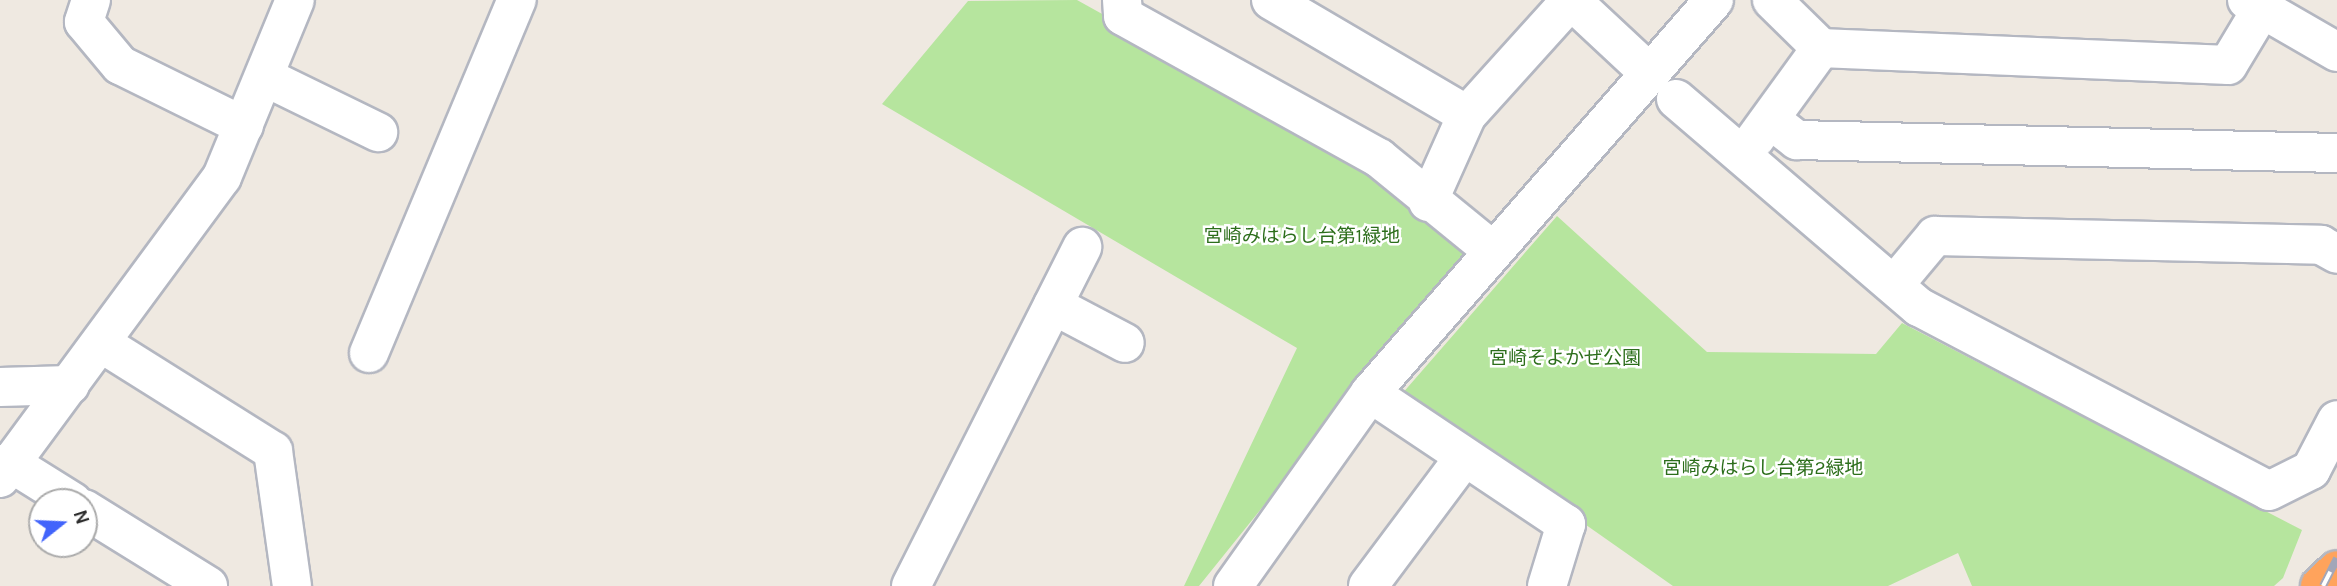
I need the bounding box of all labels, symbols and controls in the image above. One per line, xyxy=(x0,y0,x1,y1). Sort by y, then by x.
park label: 宮崎みはらし台第1緑地 xyxy=(1204,226,1400,248)
park label: 宮崎そよかぜ公園 xyxy=(1489,348,1641,370)
park label: 宮崎みはらし台第2緑地 xyxy=(1662,458,1864,480)
north arrow xyxy=(28,488,98,558)
text: N xyxy=(69,507,94,527)

